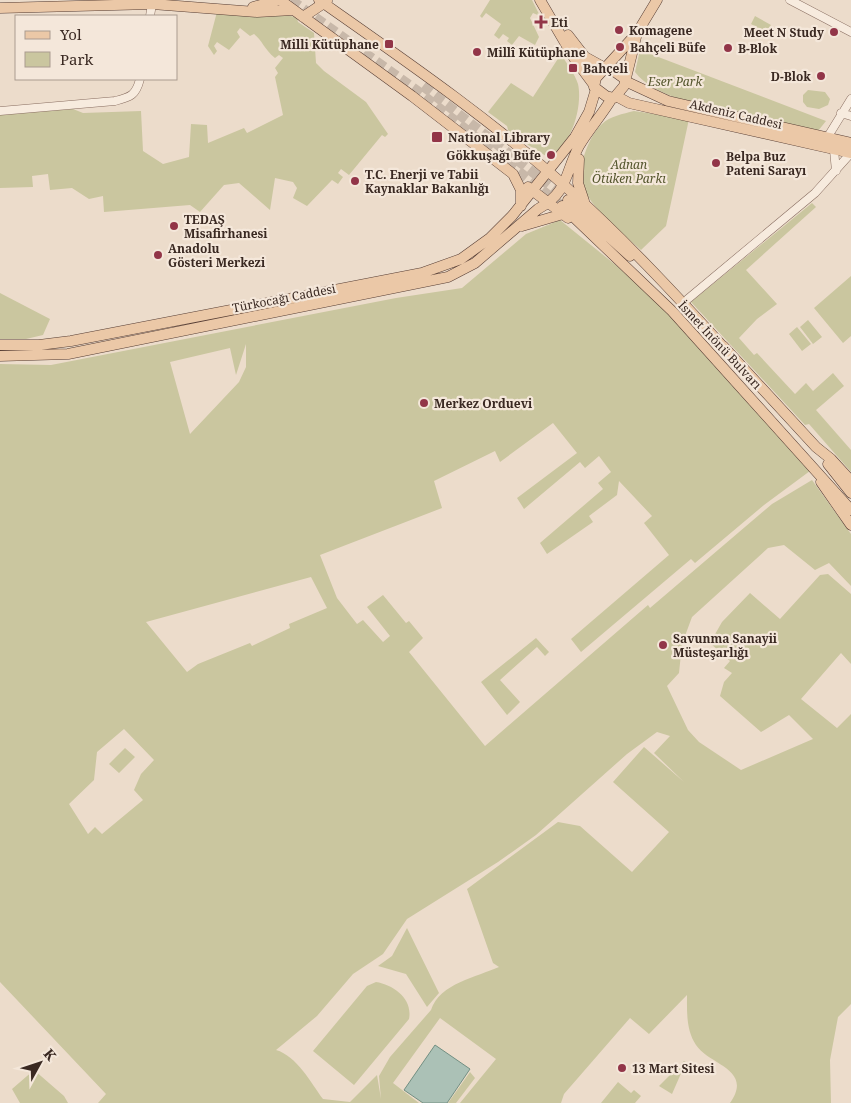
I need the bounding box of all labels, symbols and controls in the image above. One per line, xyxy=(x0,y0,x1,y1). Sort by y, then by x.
place label: Eti xyxy=(551,14,569,31)
legend xyxy=(15,15,178,80)
marker: Eti xyxy=(535,16,547,28)
place label: Komagene xyxy=(629,22,693,39)
text: Yol xyxy=(59,24,82,44)
marker: Komagene xyxy=(613,24,625,36)
place label: Meet N Study xyxy=(744,24,824,41)
marker: Meet N Study xyxy=(828,26,840,38)
place label: Milli Kütüphane xyxy=(280,36,379,53)
marker: Milli Kütüphane xyxy=(383,38,395,50)
place label: Bahçeli Büfe xyxy=(630,39,706,56)
place label: B-Blok xyxy=(738,40,777,57)
marker: Bahçeli Büfe xyxy=(614,41,626,53)
marker: B-Blok xyxy=(722,42,734,54)
place label: Millî Kütüphane xyxy=(487,44,586,61)
marker: Millî Kütüphane xyxy=(471,46,483,58)
text: Park xyxy=(60,49,94,69)
place label: Bahçeli xyxy=(583,60,629,77)
marker: Bahçeli xyxy=(567,62,579,74)
place label: D-Blok xyxy=(771,68,811,85)
marker: D-Blok xyxy=(815,70,827,82)
park label: Eser Park xyxy=(647,73,703,90)
street label: Akdeniz Caddesi xyxy=(688,95,784,133)
place label: National Library xyxy=(448,129,550,146)
marker: National Library xyxy=(430,130,444,144)
place label: Gökkuşağı Büfe xyxy=(446,147,541,164)
place label: Belpa Buz Pateni Sarayı xyxy=(726,148,807,179)
marker: Gökkuşağı Büfe xyxy=(545,149,557,161)
park label: Adnan Ötüken Parkı xyxy=(592,156,666,187)
marker: Belpa Buz Pateni Sarayı xyxy=(710,157,722,169)
place label: T.C. Enerji ve Tabii Kaynaklar Bakanlığı xyxy=(365,166,490,197)
marker: T.C. Enerji ve Tabii Kaynaklar Bakanlığı xyxy=(349,175,361,187)
place label: TEDAŞ Misafirhanesi xyxy=(184,211,268,242)
marker: TEDAŞ Misafirhanesi xyxy=(168,220,180,232)
place label: Anadolu Gösteri Merkezi xyxy=(168,240,266,271)
marker: Anadolu Gösteri Merkezi xyxy=(152,249,164,261)
street label: Türkocağı Caddesi xyxy=(231,280,337,316)
street label: İsmet İnönü Bulvarı xyxy=(675,297,765,393)
place label: Merkez Orduevi xyxy=(434,395,533,412)
marker: Merkez Orduevi xyxy=(418,397,430,409)
place label: Savunma Sanayii Müsteşarlığı xyxy=(673,630,778,661)
marker: Savunma Sanayii Müsteşarlığı xyxy=(657,639,669,651)
north arrow xyxy=(15,1038,65,1088)
text: K xyxy=(40,1044,61,1065)
place label: 13 Mart Sitesi xyxy=(632,1060,715,1077)
marker: 13 Mart Sitesi xyxy=(616,1062,628,1074)

